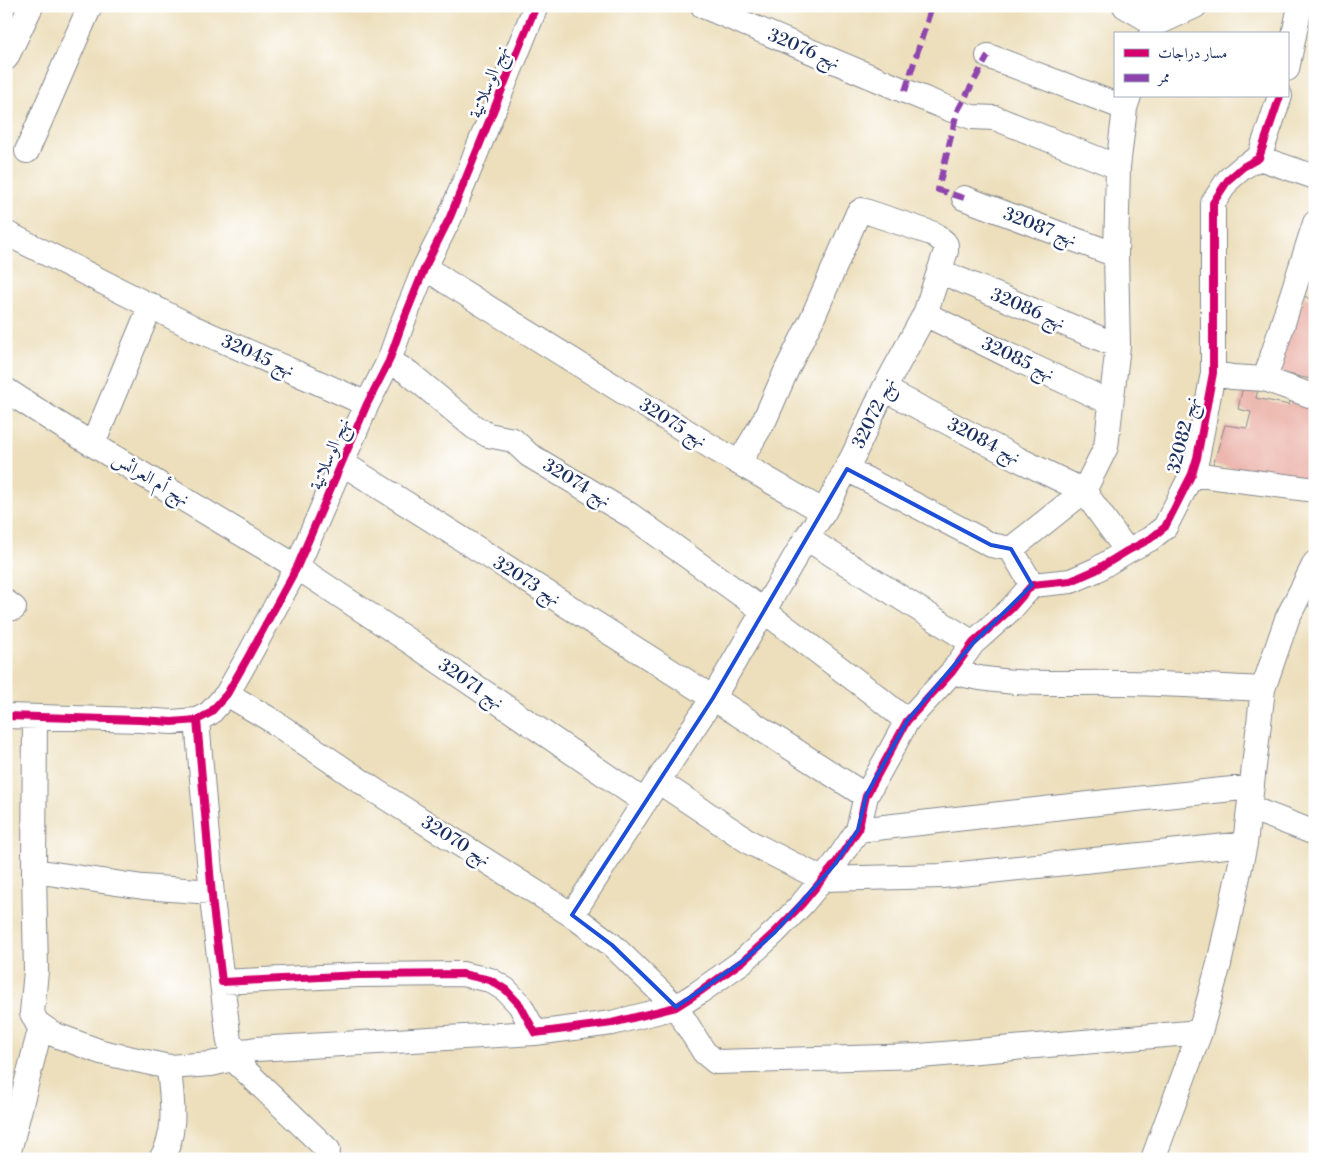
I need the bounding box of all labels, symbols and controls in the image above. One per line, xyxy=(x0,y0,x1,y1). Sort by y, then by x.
street label: نهج 32076 xyxy=(763,24,844,78)
legend xyxy=(1114,32,1288,98)
street label: نهج الوسلاتية xyxy=(464,42,518,123)
text: مسار دراجات xyxy=(1158,44,1227,63)
text: ممر xyxy=(1156,68,1170,87)
street label: نهج 32087 xyxy=(999,203,1080,255)
street label: نهج 32086 xyxy=(986,283,1069,339)
street label: نهج 32045 xyxy=(216,330,298,386)
street label: نهج 32085 xyxy=(976,332,1058,390)
street label: نهج 32072 xyxy=(847,374,905,454)
street label: نهج 32075 xyxy=(633,393,711,456)
street label: نهج 32082 xyxy=(1162,394,1208,477)
street label: نهج 32084 xyxy=(942,413,1024,473)
street label: نهج الوسلاتية xyxy=(305,414,359,495)
street label: نهج أم العرائس xyxy=(106,445,195,514)
street label: نهج 32074 xyxy=(537,454,615,516)
street label: نهج 32073 xyxy=(487,551,565,614)
street label: نهج 32071 xyxy=(432,654,508,718)
street label: نهج 32070 xyxy=(415,811,495,875)

